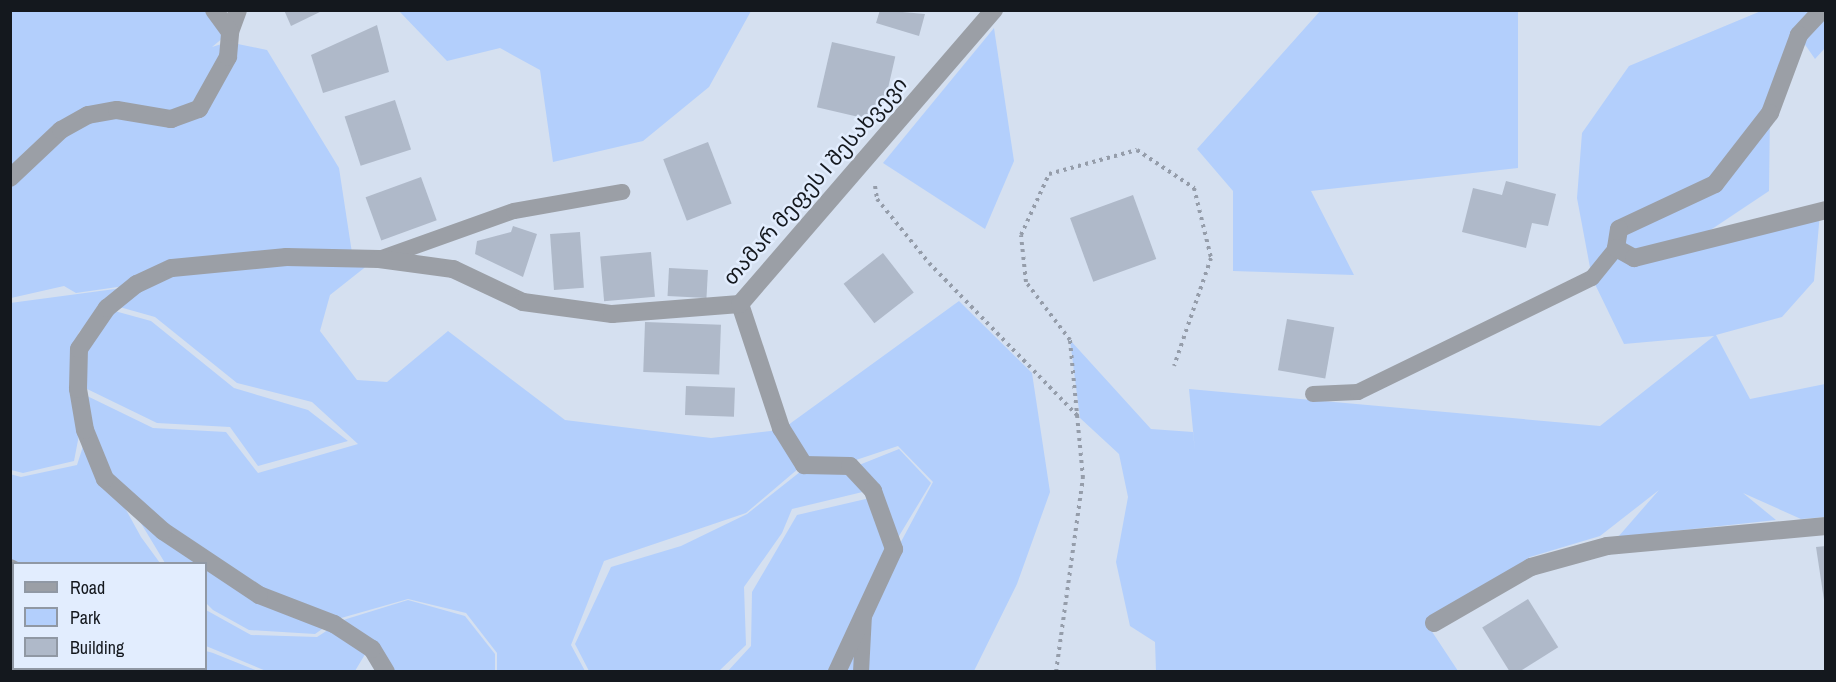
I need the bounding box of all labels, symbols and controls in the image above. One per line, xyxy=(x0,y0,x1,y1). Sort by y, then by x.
street label: თამარ მეფეს I შესახვევი xyxy=(718,72,912,290)
legend xyxy=(12,562,207,670)
text: Road xyxy=(70,575,105,600)
text: Park xyxy=(70,605,100,630)
text: Building xyxy=(70,635,124,660)

